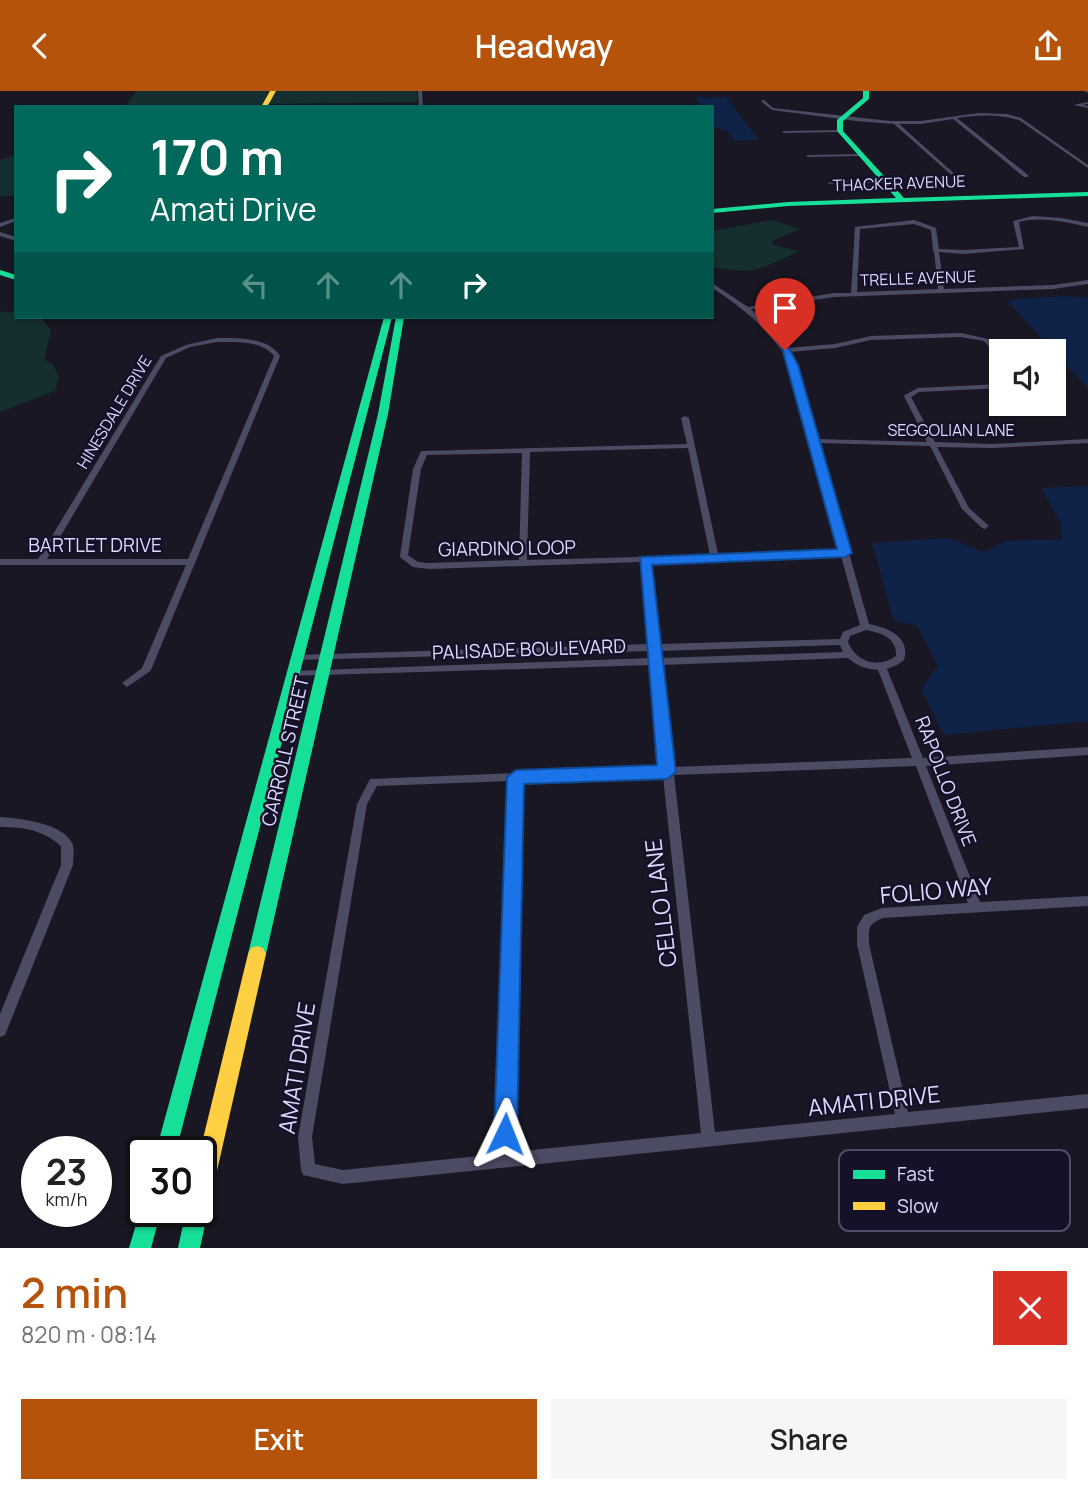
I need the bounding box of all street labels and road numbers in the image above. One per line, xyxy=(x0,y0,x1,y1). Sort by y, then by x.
street label: THACKER AVENUE xyxy=(832,170,966,196)
street label: TRELLE AVENUE xyxy=(859,265,977,291)
street label: HINESDALE DRIVE xyxy=(71,351,157,473)
street label: SEGGOLIAN LANE xyxy=(887,419,1015,441)
street label: BARTLET DRIVE xyxy=(28,532,162,558)
street label: GIARDINO LOOP xyxy=(438,534,576,562)
street label: PALISADE BOULEVARD xyxy=(432,633,626,665)
street label: CARROLL STREET xyxy=(255,673,315,829)
street label: RAPOLLO DRIVE xyxy=(909,712,983,850)
street label: CELLO LANE xyxy=(636,837,684,969)
street label: FOLIO WAY xyxy=(878,869,994,911)
street label: AMATI DRIVE xyxy=(270,1000,322,1136)
street label: AMATI DRIVE xyxy=(806,1077,942,1123)

